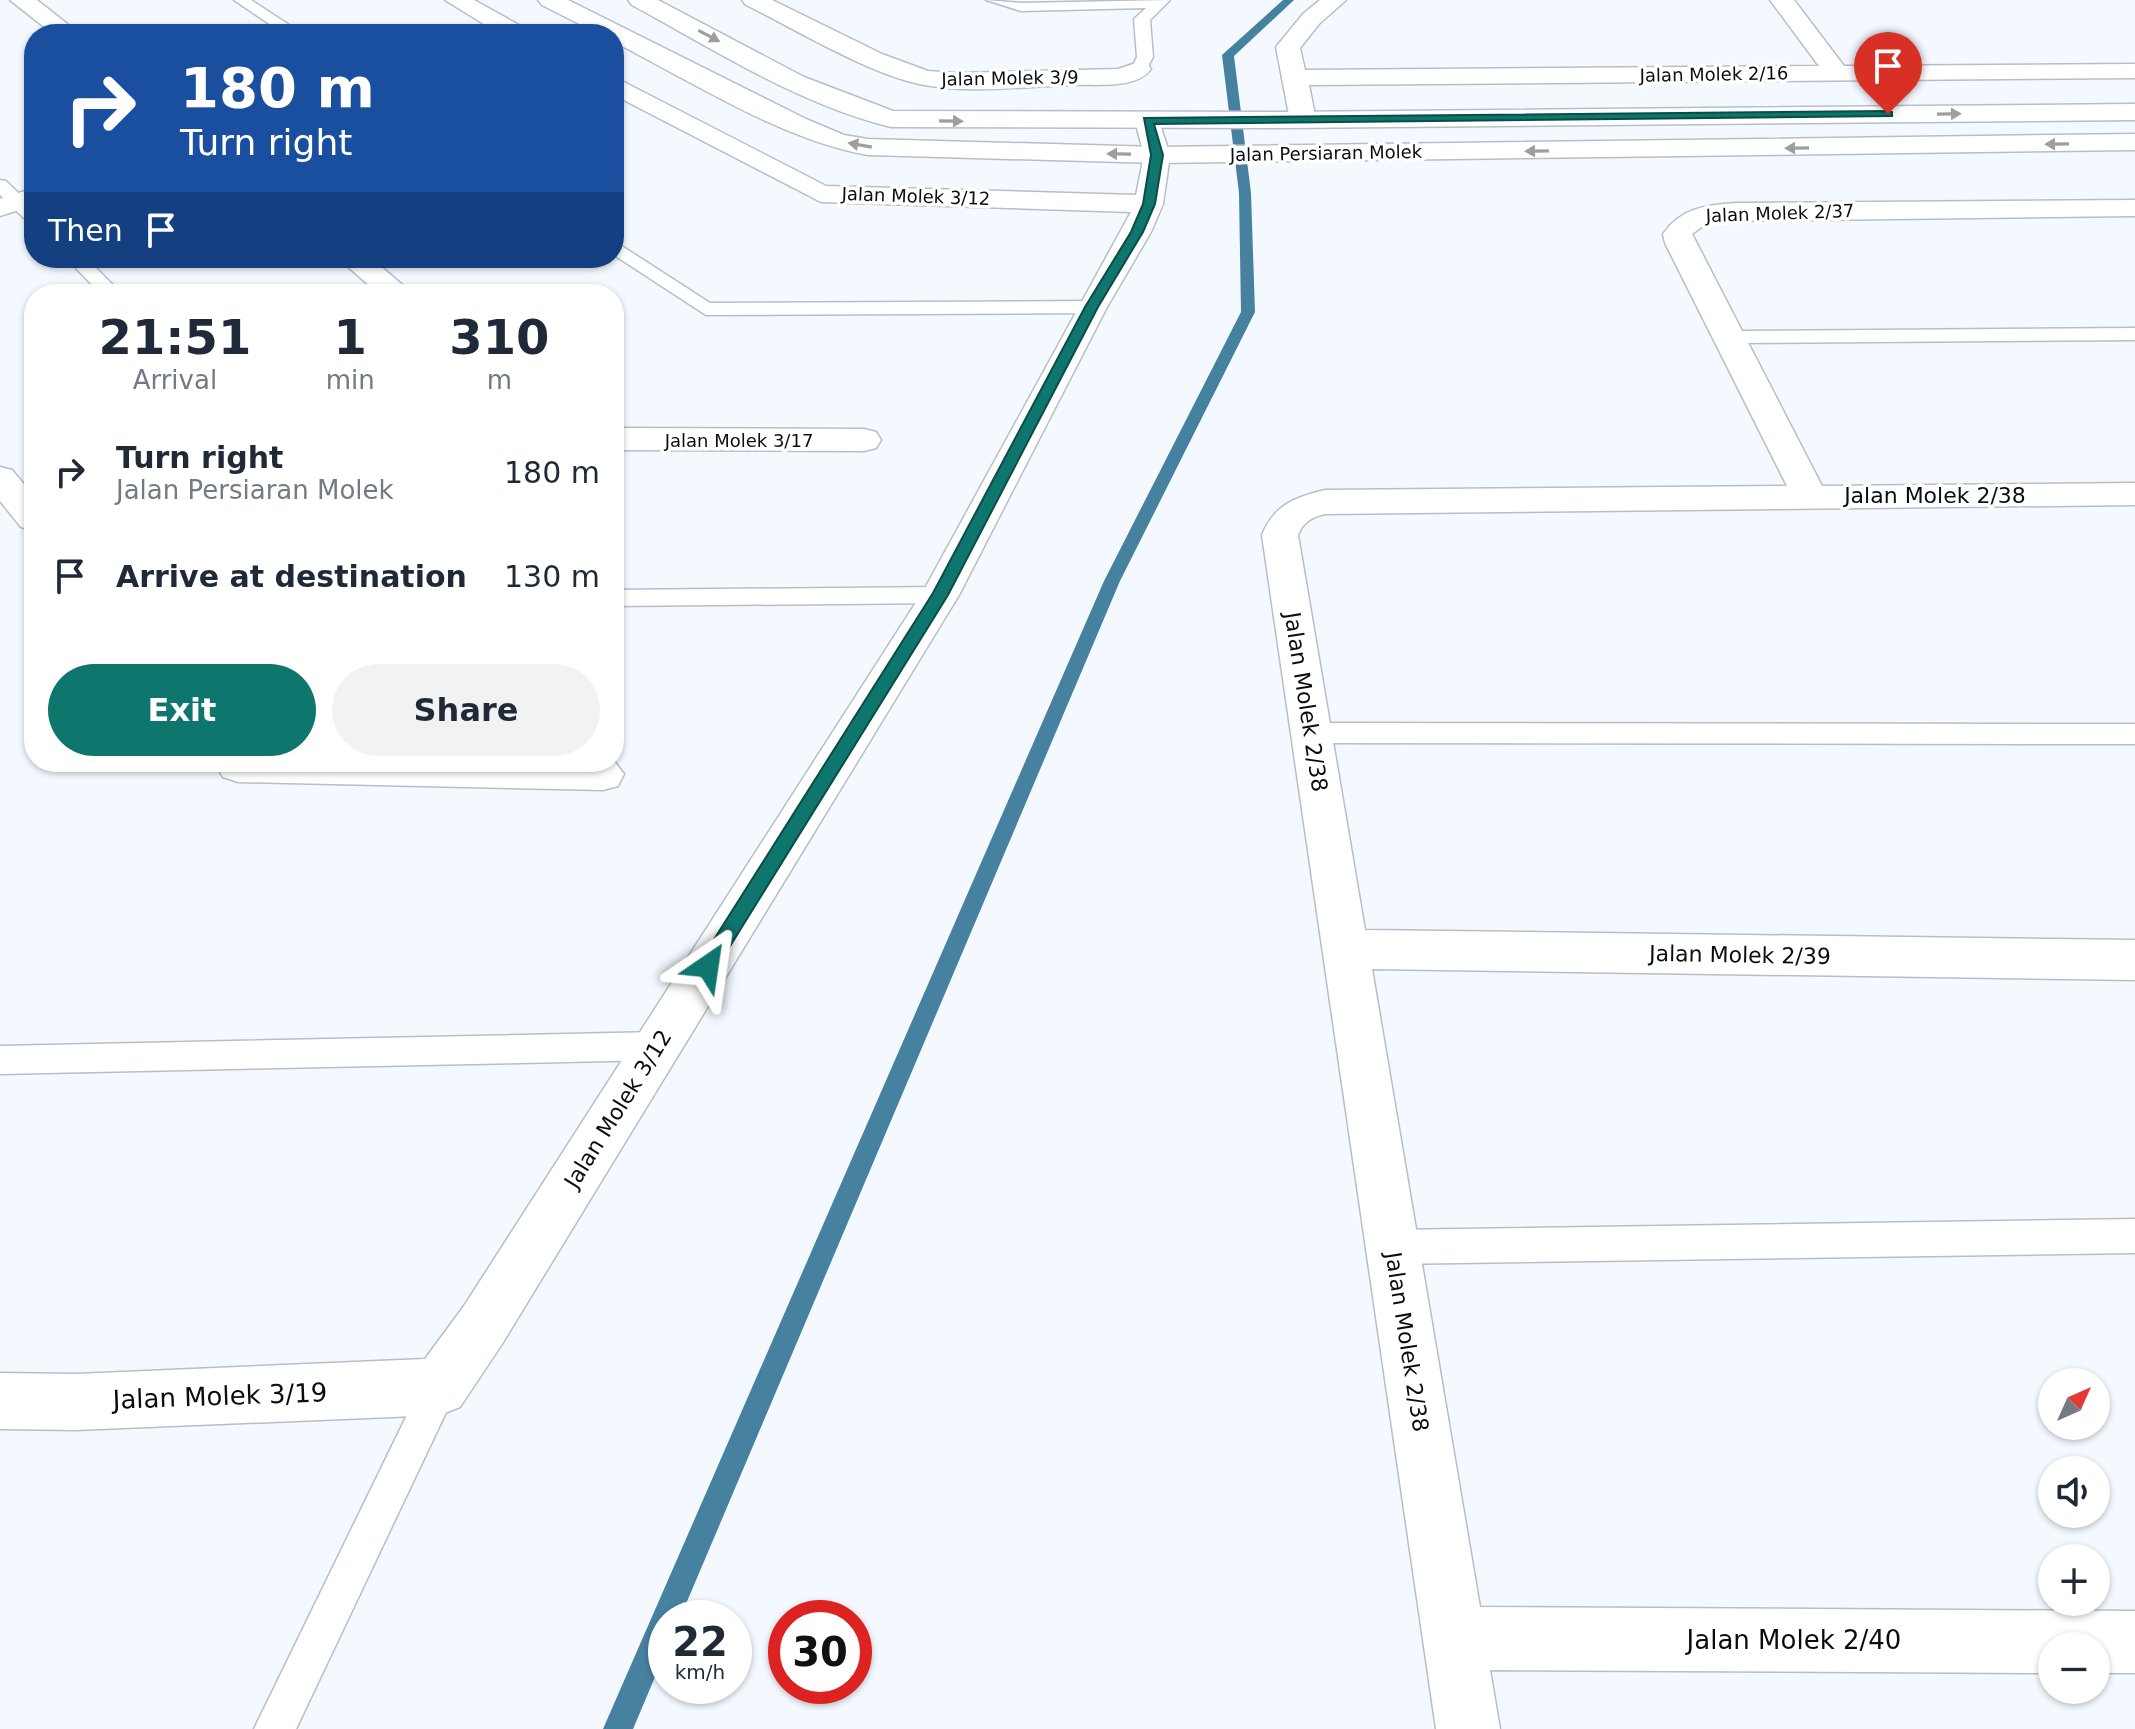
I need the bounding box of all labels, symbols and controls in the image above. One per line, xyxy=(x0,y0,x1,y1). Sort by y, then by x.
one-way arrow xyxy=(698,30,721,43)
pin xyxy=(1854,32,1922,114)
icon: arrive xyxy=(1866,44,1910,88)
text: 180 m xyxy=(180,55,375,120)
icon: right xyxy=(48,56,152,160)
street label: Jalan Molek 2/16 xyxy=(1638,62,1789,86)
street label: Jalan Molek 3/9 xyxy=(940,66,1079,90)
one-way arrow xyxy=(1937,108,1962,120)
one-way arrow xyxy=(939,115,964,127)
text: Turn right xyxy=(180,122,352,163)
one-way arrow xyxy=(2044,138,2069,150)
one-way arrow xyxy=(847,139,872,151)
street label: Jalan Persiaran Molek xyxy=(1229,141,1423,165)
one-way arrow xyxy=(1784,142,1809,155)
one-way arrow xyxy=(1524,145,1549,157)
one-way arrow xyxy=(1106,148,1131,161)
street label: Jalan Molek 3/12 xyxy=(840,183,991,209)
street label: Jalan Molek 2/37 xyxy=(1704,200,1855,226)
icon: arrive xyxy=(139,208,183,252)
text: Then xyxy=(48,213,123,248)
text: 21:51 xyxy=(98,309,251,365)
text: 1 xyxy=(334,309,367,365)
text: 310 xyxy=(449,309,549,365)
text: Arrival xyxy=(133,365,217,395)
text: min xyxy=(326,365,375,395)
text: m xyxy=(487,365,512,395)
street label: Jalan Molek 3/17 xyxy=(664,430,813,451)
text: Turn right xyxy=(116,440,283,475)
icon: right xyxy=(48,450,92,494)
text: 180 m xyxy=(504,455,600,490)
text: Jalan Persiaran Molek xyxy=(116,475,394,505)
street label: Jalan Molek 2/38 xyxy=(1842,483,2026,508)
icon: arrive xyxy=(48,554,92,598)
text: Arrive at destination xyxy=(116,559,467,594)
text: 130 m xyxy=(504,559,600,594)
street label: Jalan Molek 2/38 xyxy=(1279,608,1333,794)
button: Exit xyxy=(48,664,316,756)
button: Share xyxy=(332,664,600,756)
position arrow xyxy=(666,924,750,1008)
street label: Jalan Molek 2/39 xyxy=(1647,941,1831,969)
street label: Jalan Molek 3/12 xyxy=(558,1025,677,1194)
street label: Jalan Molek 2/38 xyxy=(1380,1248,1434,1434)
north arrow xyxy=(2038,1368,2110,1440)
map controls xyxy=(2038,1368,2110,1704)
street label: Jalan Molek 3/19 xyxy=(110,1377,328,1415)
button: sound xyxy=(2038,1456,2110,1528)
button: + xyxy=(2038,1544,2110,1616)
speed limit sign: 30 xyxy=(768,1600,872,1704)
text: 22 xyxy=(672,1619,728,1665)
street label: Jalan Molek 2/40 xyxy=(1685,1625,1901,1655)
button: − xyxy=(2038,1632,2110,1704)
text: km/h xyxy=(675,1660,725,1684)

